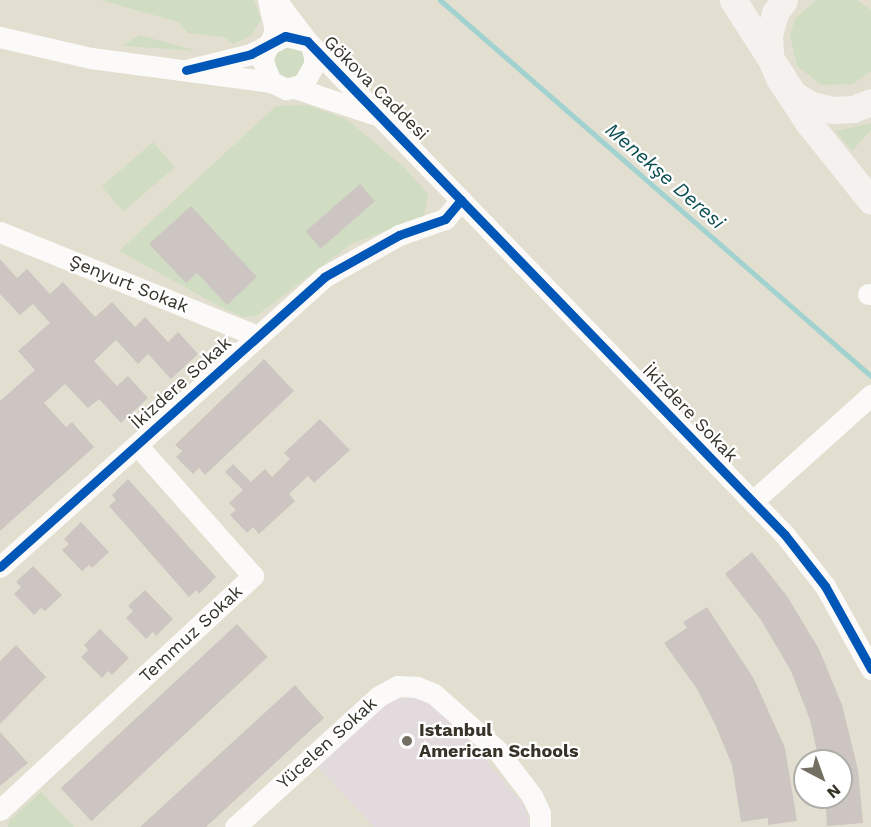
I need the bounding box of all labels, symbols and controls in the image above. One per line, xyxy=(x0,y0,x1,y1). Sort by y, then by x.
street label: Gökova Caddesi xyxy=(319,31,433,145)
water label: Menekşe Deresi xyxy=(601,118,729,234)
street label: Şenyurt Sokak xyxy=(66,250,192,318)
street label: İkizdere Sokak xyxy=(126,332,236,434)
street label: İkizdere Sokak xyxy=(638,360,742,466)
street label: Temmuz Sokak xyxy=(135,581,247,687)
street label: Yücelen Sokak xyxy=(273,693,381,793)
place label: Istanbul American Schools xyxy=(419,720,578,762)
marker: Istanbul American Schools xyxy=(400,734,414,748)
north arrow xyxy=(793,749,853,809)
text: N xyxy=(823,780,845,803)

